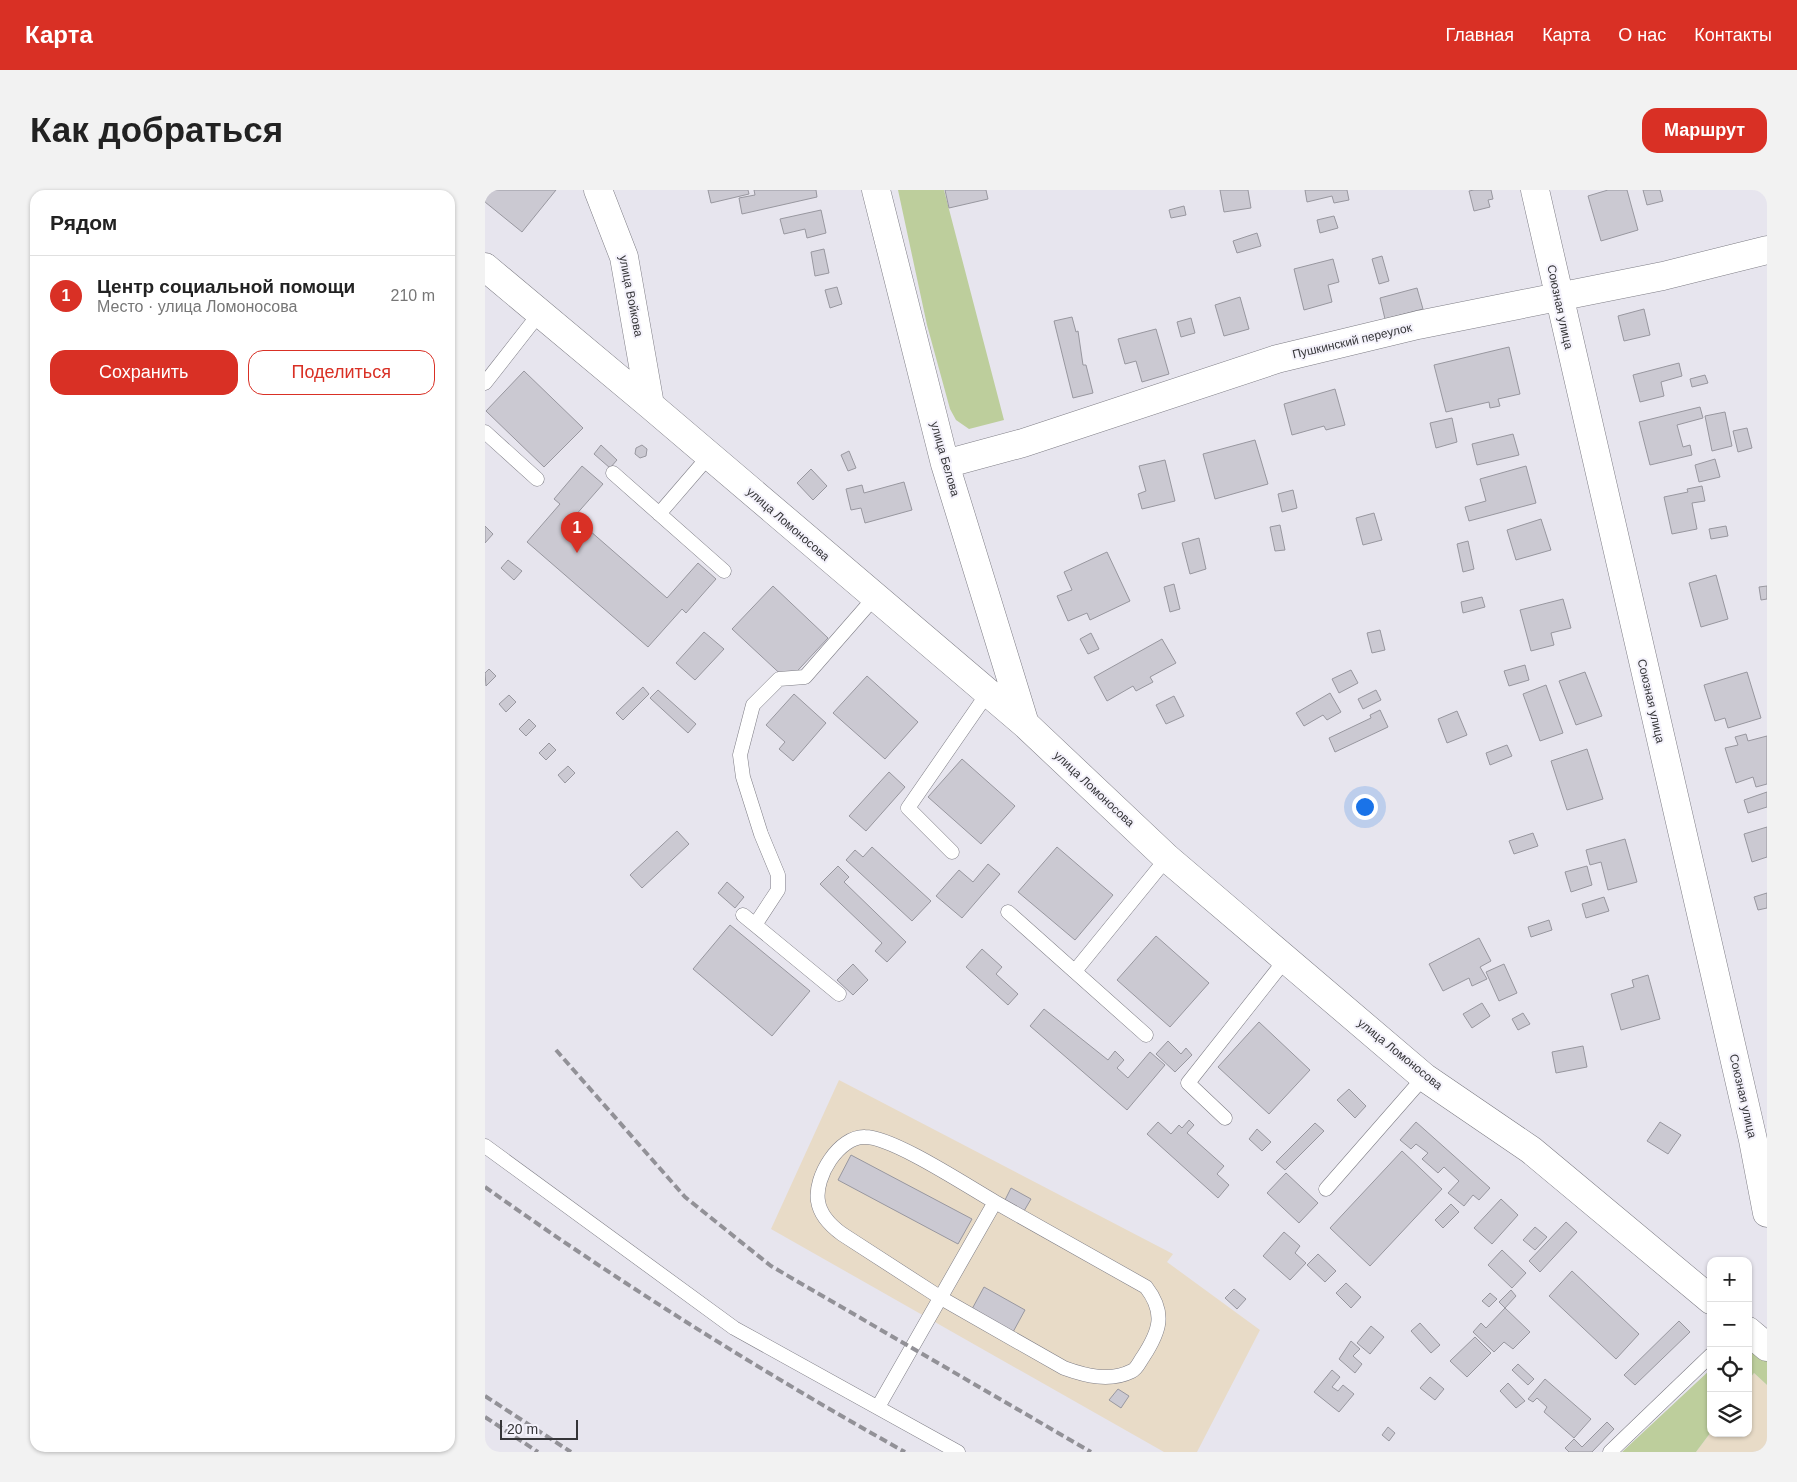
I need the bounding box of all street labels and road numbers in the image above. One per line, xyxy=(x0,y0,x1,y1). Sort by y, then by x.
street label: улица Войкова xyxy=(616,254,646,338)
street label: Союзная улица xyxy=(1544,263,1576,351)
street label: Пушкинский переулок xyxy=(1291,320,1414,362)
street label: улица Белова xyxy=(928,420,962,498)
street label: улица Ломоносова xyxy=(744,484,832,564)
street label: Союзная улица xyxy=(1635,658,1668,745)
street label: улица Ломоносова xyxy=(1051,748,1137,830)
street label: улица Ломоносова xyxy=(1355,1016,1445,1093)
street label: Союзная улица xyxy=(1727,1053,1760,1140)

